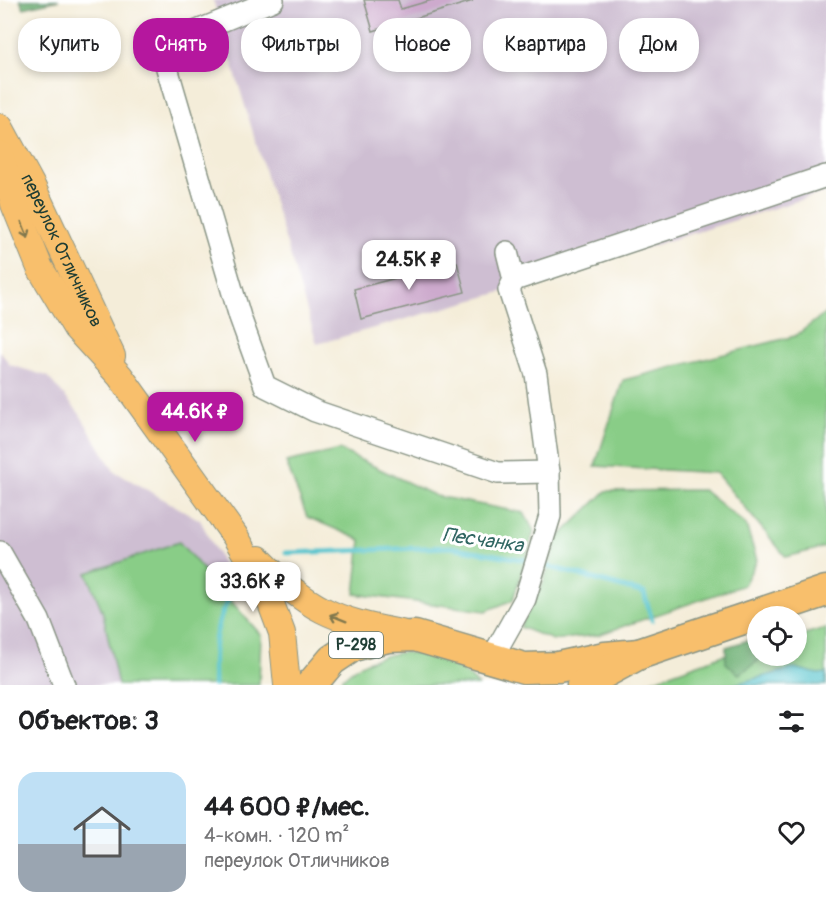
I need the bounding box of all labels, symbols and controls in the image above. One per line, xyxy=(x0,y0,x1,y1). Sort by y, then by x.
chip: Купить xyxy=(18,18,121,72)
chip: Снять xyxy=(133,18,229,72)
chip: Фильтры xyxy=(241,18,361,72)
chip: Новое xyxy=(373,18,471,72)
chip: Квартира xyxy=(483,18,607,72)
chip: Дом xyxy=(619,18,699,72)
street label: переулок Отличников xyxy=(16,169,108,331)
one-way arrow xyxy=(20,220,31,239)
pin: 24.5K ₽ xyxy=(354,240,464,291)
text: 24.5K ₽ xyxy=(376,247,442,272)
pin: 44.6K ₽ xyxy=(140,392,250,443)
text: 44.6K ₽ xyxy=(161,399,229,424)
water label: Песчанка xyxy=(441,522,527,558)
pin: 33.6K ₽ xyxy=(198,562,308,613)
text: 33.6K ₽ xyxy=(220,569,286,594)
map controls xyxy=(747,606,807,666)
button: locate xyxy=(747,606,807,666)
one-way arrow xyxy=(329,612,348,623)
road number: Р-298 xyxy=(329,632,383,658)
text: Объектов: 3 xyxy=(18,705,159,737)
icon: filters xyxy=(775,705,808,738)
text: 44 600 ₽/мес. xyxy=(204,791,370,823)
icon: home xyxy=(66,796,138,868)
icon: heart xyxy=(775,816,808,849)
text: 4-комн. · 120 m² xyxy=(204,823,349,848)
text: переулок Отличников xyxy=(204,848,390,873)

